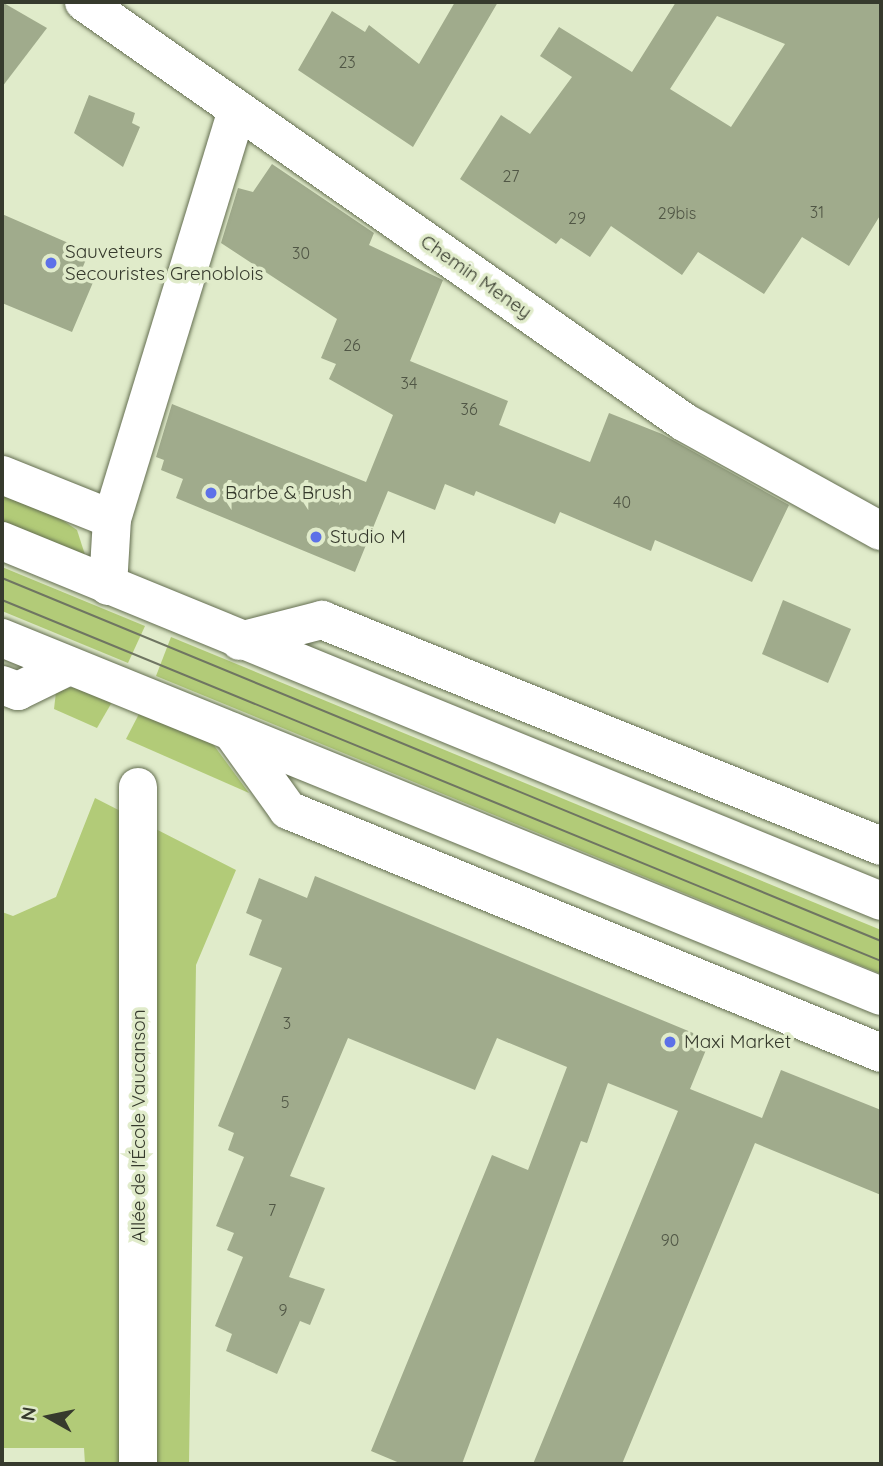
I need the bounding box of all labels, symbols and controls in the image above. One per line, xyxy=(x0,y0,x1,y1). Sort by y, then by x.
house number: 23 xyxy=(338,52,356,72)
house number: 27 xyxy=(503,166,519,186)
house number: 31 xyxy=(810,202,824,222)
house number: 29bis xyxy=(658,203,696,223)
house number: 29 xyxy=(568,208,586,228)
street label: Chemin Meney xyxy=(416,230,536,324)
place label: Sauveteurs Secouristes Grenoblois xyxy=(65,241,263,285)
house number: 30 xyxy=(292,243,310,263)
marker: Sauveteurs Secouristes Grenoblois xyxy=(43,255,59,271)
house number: 26 xyxy=(343,335,361,355)
house number: 34 xyxy=(401,373,417,393)
house number: 36 xyxy=(461,399,477,419)
place label: Barbe & Brush xyxy=(225,482,352,504)
marker: Barbe & Brush xyxy=(203,485,219,501)
house number: 40 xyxy=(613,492,631,512)
place label: Studio M xyxy=(330,526,406,548)
marker: Studio M xyxy=(308,529,324,545)
street label: Allée de l'École Vaucanson xyxy=(128,1009,150,1243)
house number: 3 xyxy=(283,1013,291,1033)
place label: Maxi Market xyxy=(684,1031,791,1053)
marker: Maxi Market xyxy=(662,1034,678,1050)
house number: 5 xyxy=(281,1092,289,1112)
house number: 7 xyxy=(268,1200,276,1220)
house number: 90 xyxy=(661,1230,679,1250)
house number: 9 xyxy=(279,1300,287,1320)
north arrow xyxy=(14,1382,84,1452)
text: N xyxy=(15,1405,41,1422)

